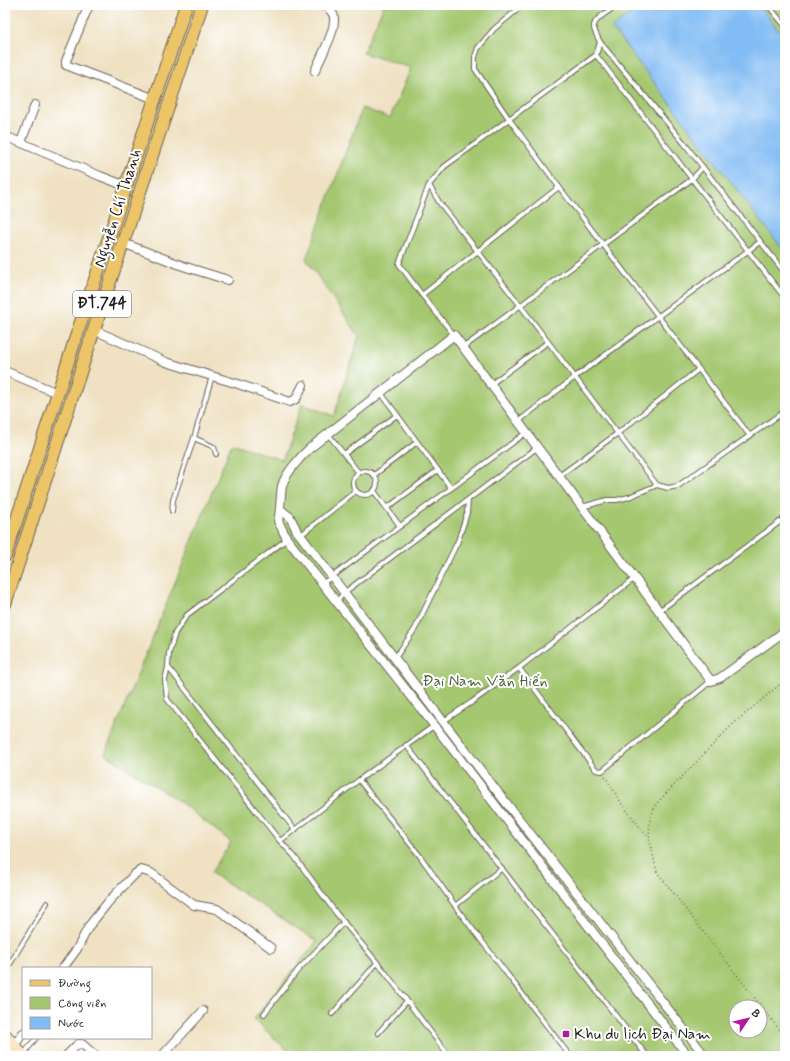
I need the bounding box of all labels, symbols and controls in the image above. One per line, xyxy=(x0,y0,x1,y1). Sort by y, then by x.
street label: Nguyễn Chí Thanh xyxy=(89,146,148,270)
road number: ĐT.744 xyxy=(73,291,131,317)
park label: Đại Nam Văn Hiến xyxy=(422,671,548,692)
legend xyxy=(22,967,152,1039)
text: Đường xyxy=(58,976,91,993)
text: Công viên xyxy=(58,996,106,1013)
north arrow xyxy=(728,999,768,1039)
text: B xyxy=(748,1007,763,1021)
text: Nước xyxy=(58,1016,84,1032)
place label: Khu du lịch Đại Nam xyxy=(574,1024,711,1045)
marker: Khu du lịch Đại Nam xyxy=(561,1029,571,1039)

